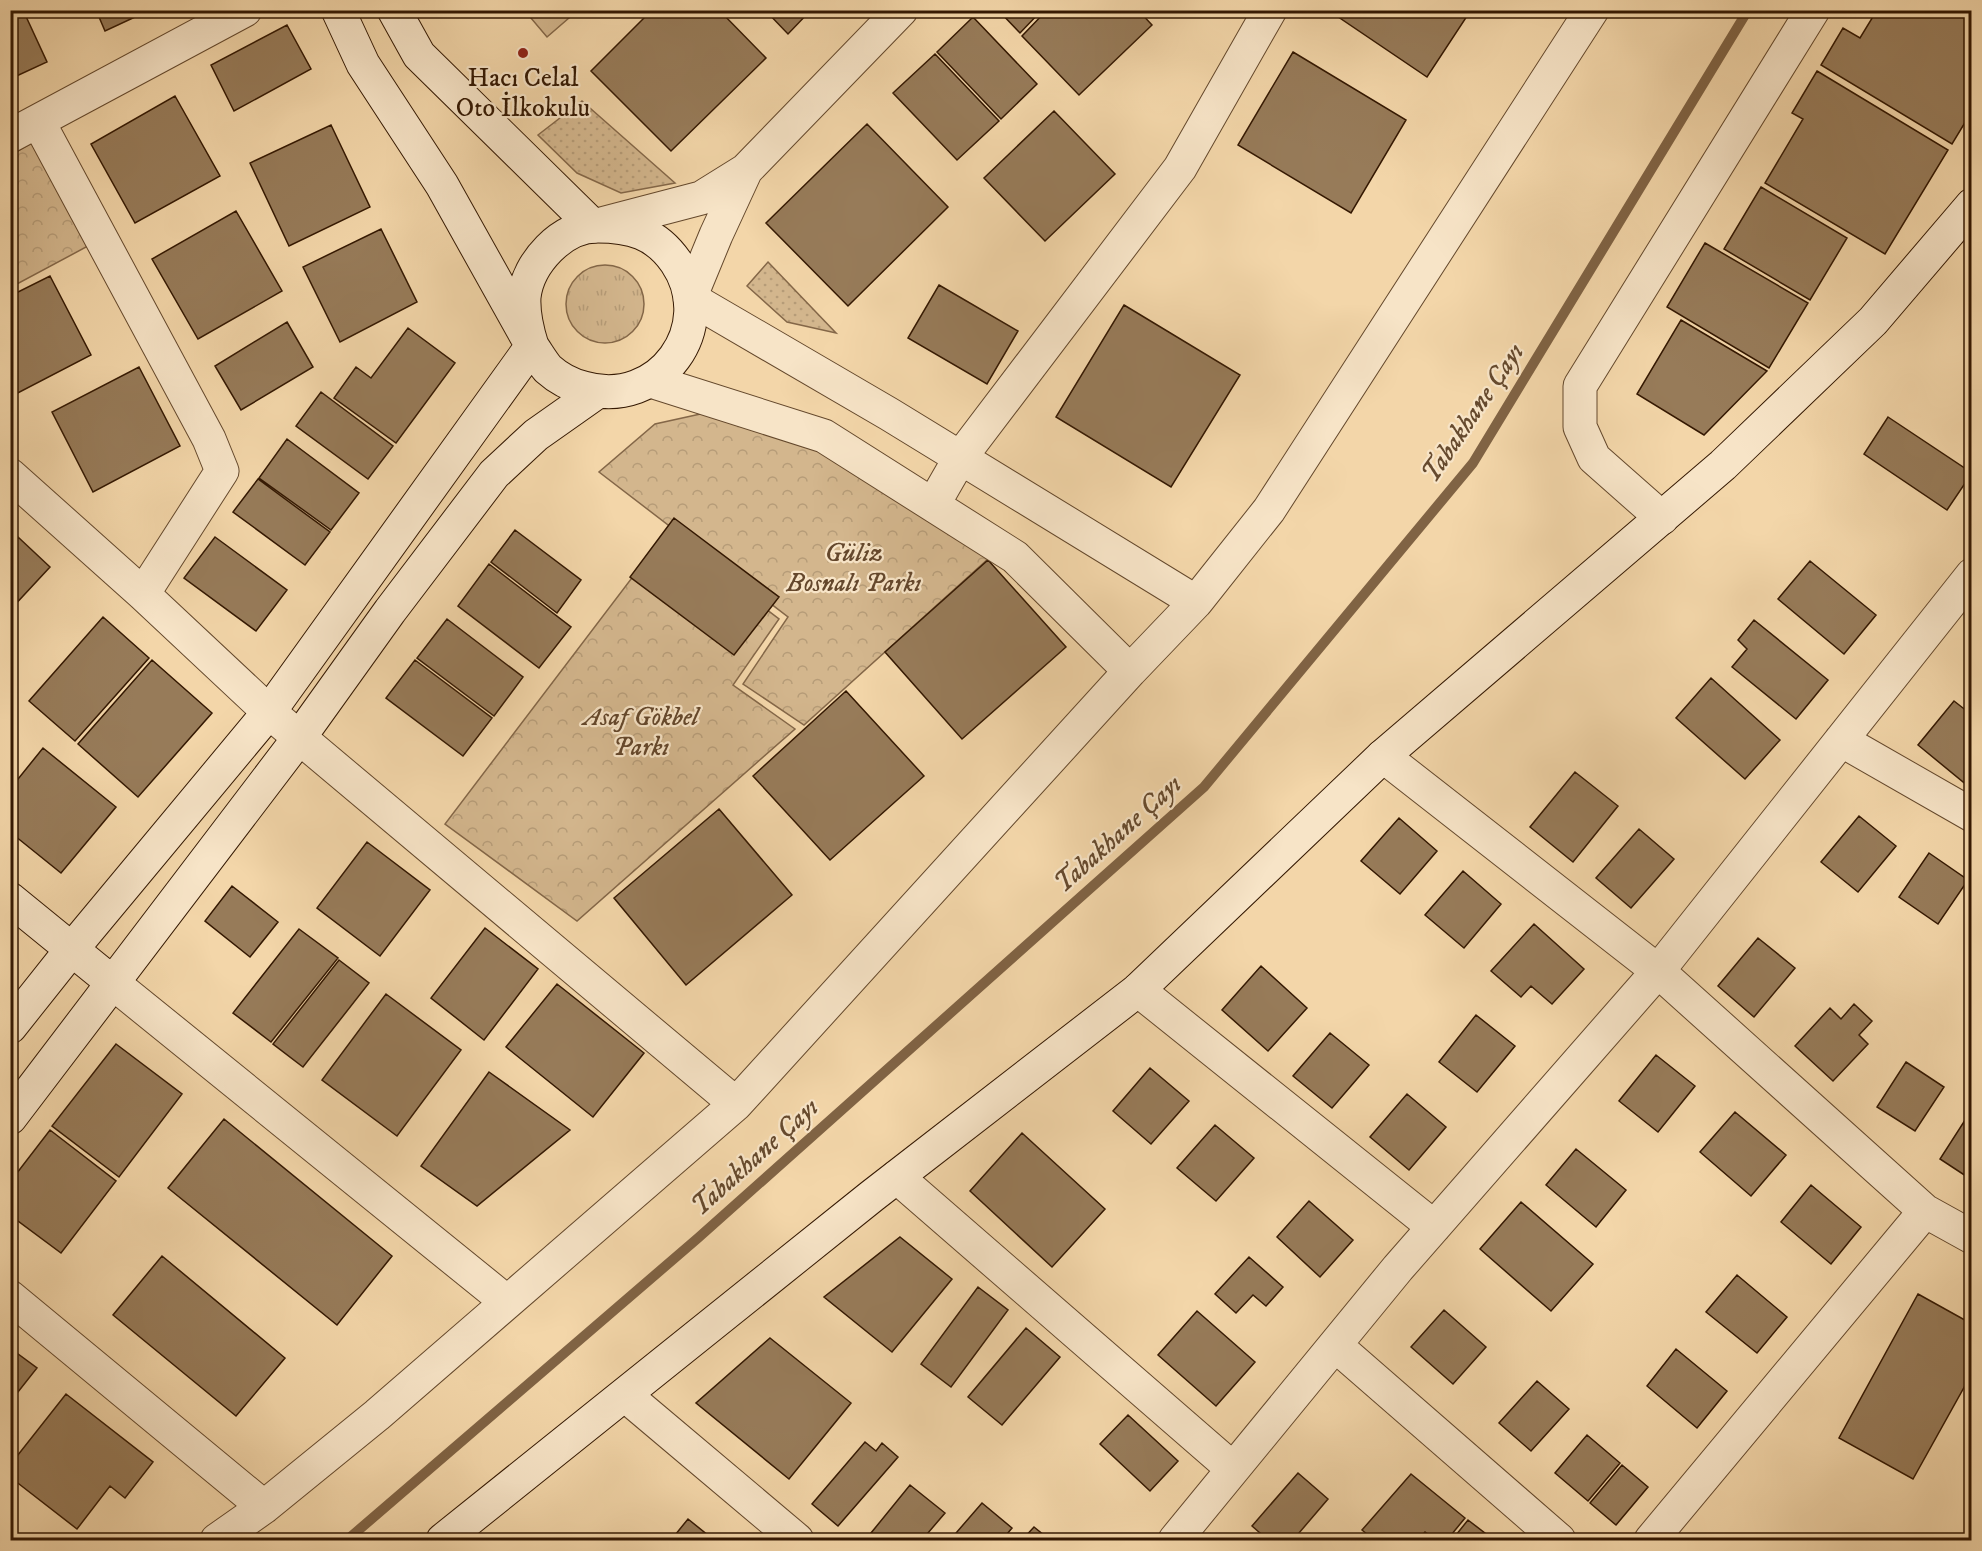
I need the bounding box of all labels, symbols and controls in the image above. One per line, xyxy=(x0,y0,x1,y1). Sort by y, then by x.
marker: Hacı Celal Oto İlkokulu xyxy=(516,46,530,60)
place label: Hacı Celal Oto İlkokulu xyxy=(456,62,590,125)
water label: Tabakhane Çayı xyxy=(1414,337,1532,489)
park label: Güliz Bosnalı Parkı xyxy=(786,537,922,600)
park label: Asaf Gökbel Parkı xyxy=(580,701,702,764)
water label: Tabakhane Çayı xyxy=(1047,768,1189,900)
water label: Tabakhane Çayı xyxy=(684,1091,826,1223)

